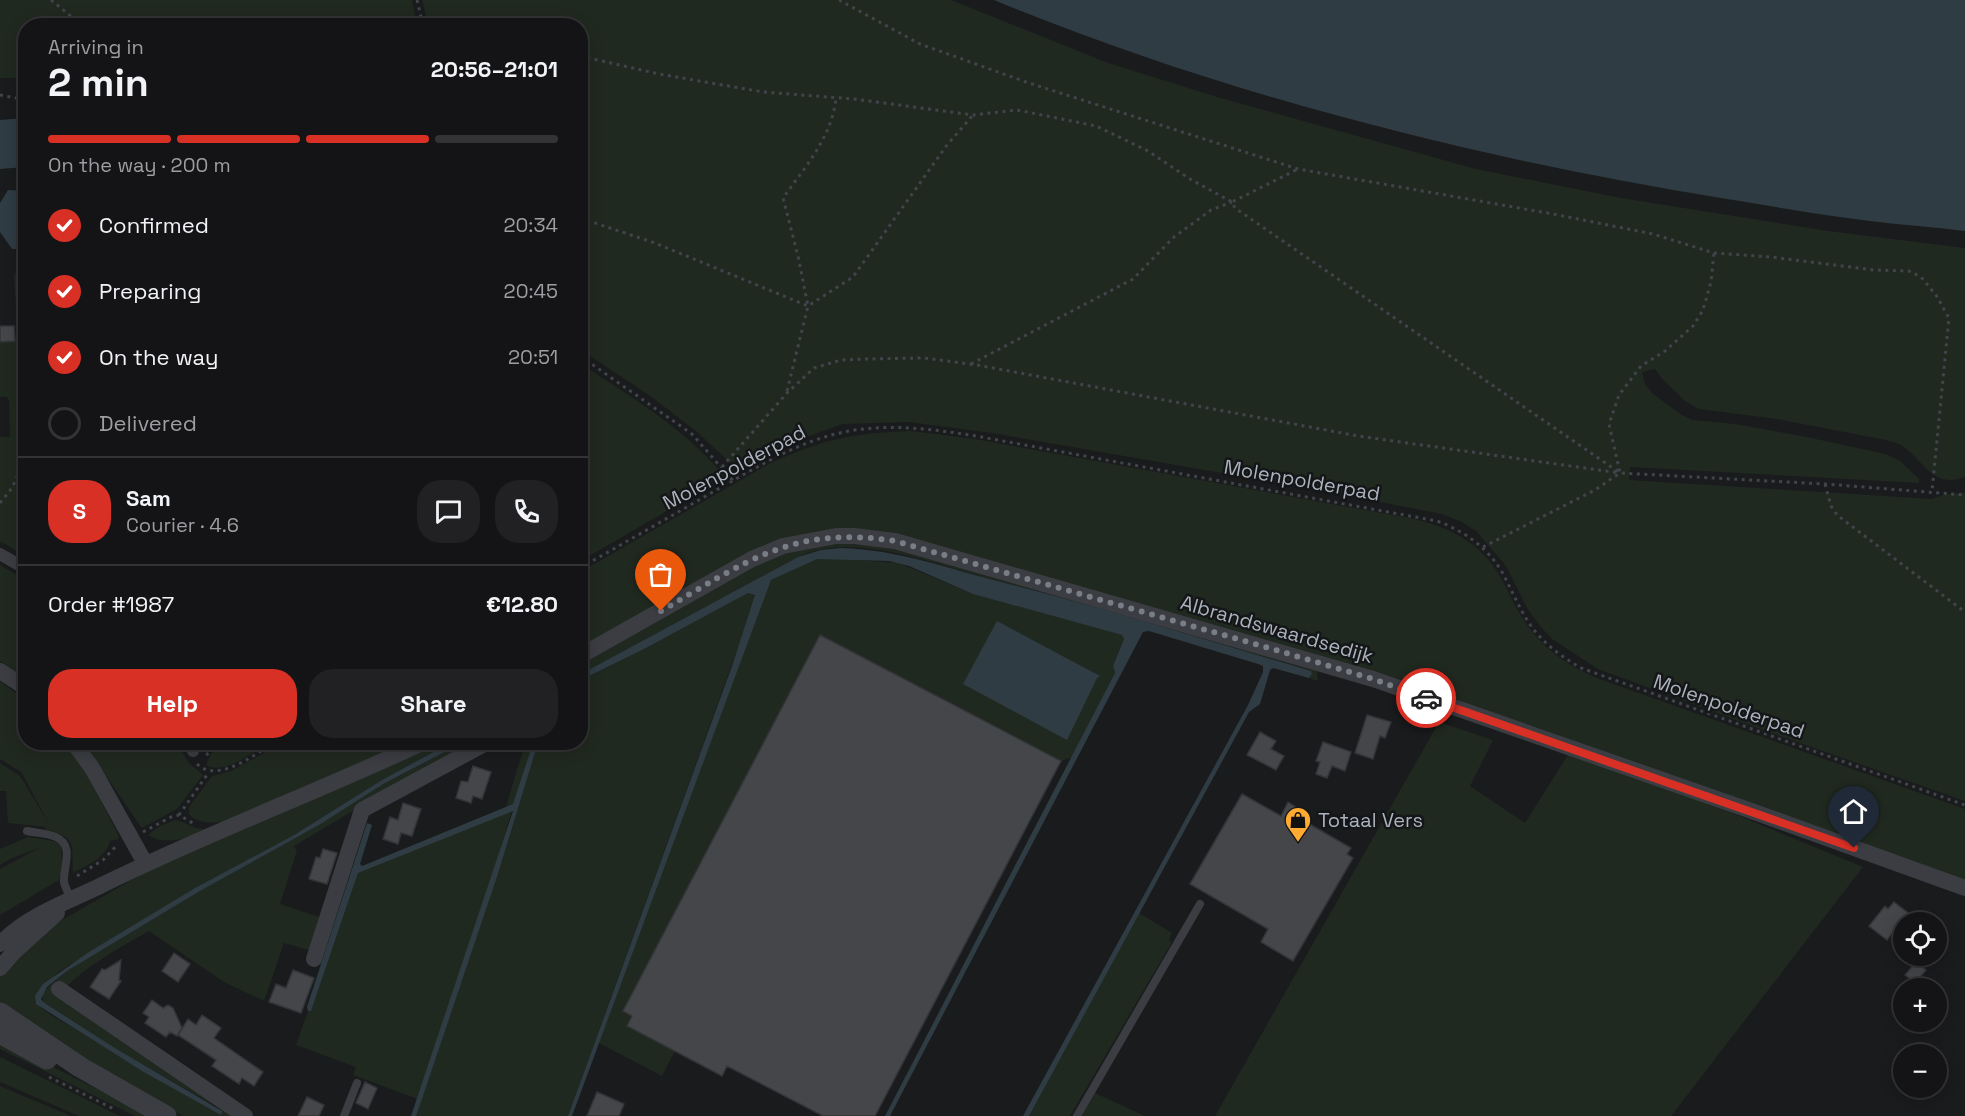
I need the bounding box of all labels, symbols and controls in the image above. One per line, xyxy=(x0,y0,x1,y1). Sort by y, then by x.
text: Arriving in xyxy=(48,34,144,60)
text: 20:56–21:01 xyxy=(431,55,558,83)
text: 2 min xyxy=(48,58,149,107)
text: On the way · 200 m xyxy=(48,152,231,178)
icon: check xyxy=(48,209,81,242)
text: Confirmed xyxy=(99,211,209,239)
text: 20:34 xyxy=(503,212,558,238)
icon: check xyxy=(48,275,81,308)
text: Preparing xyxy=(99,277,201,305)
text: 20:45 xyxy=(504,278,558,304)
icon: check xyxy=(48,341,81,374)
text: On the way xyxy=(99,343,218,371)
text: 20:51 xyxy=(508,344,558,370)
text: Delivered xyxy=(99,409,197,437)
street label: Molenpolderpad xyxy=(658,418,810,516)
street label: Molenpolderpad xyxy=(1222,453,1382,507)
button: chat xyxy=(417,480,480,543)
button: phone xyxy=(495,480,558,543)
text: Sam xyxy=(126,484,171,512)
text: S xyxy=(73,497,86,525)
text: Courier · 4.6 xyxy=(126,512,239,538)
pin xyxy=(635,549,686,611)
icon: bag xyxy=(644,558,677,591)
street label: Albrandswaardsedijk xyxy=(1178,589,1377,669)
text: Order #1987 xyxy=(48,590,174,618)
text: €12.80 xyxy=(486,590,558,618)
courier xyxy=(1396,668,1456,728)
street label: Molenpolderpad xyxy=(1650,668,1808,744)
button: Help xyxy=(48,669,297,738)
button: Share xyxy=(309,669,558,738)
icon: car xyxy=(1410,682,1443,715)
pin xyxy=(1828,786,1879,848)
icon: home xyxy=(1837,795,1870,828)
shop icon: Totaal Vers xyxy=(1283,805,1313,843)
place label: Totaal Vers xyxy=(1318,807,1423,833)
map controls xyxy=(1893,912,1947,1098)
button: locate xyxy=(1893,912,1947,966)
button: + xyxy=(1893,978,1947,1032)
button: − xyxy=(1893,1044,1947,1098)

